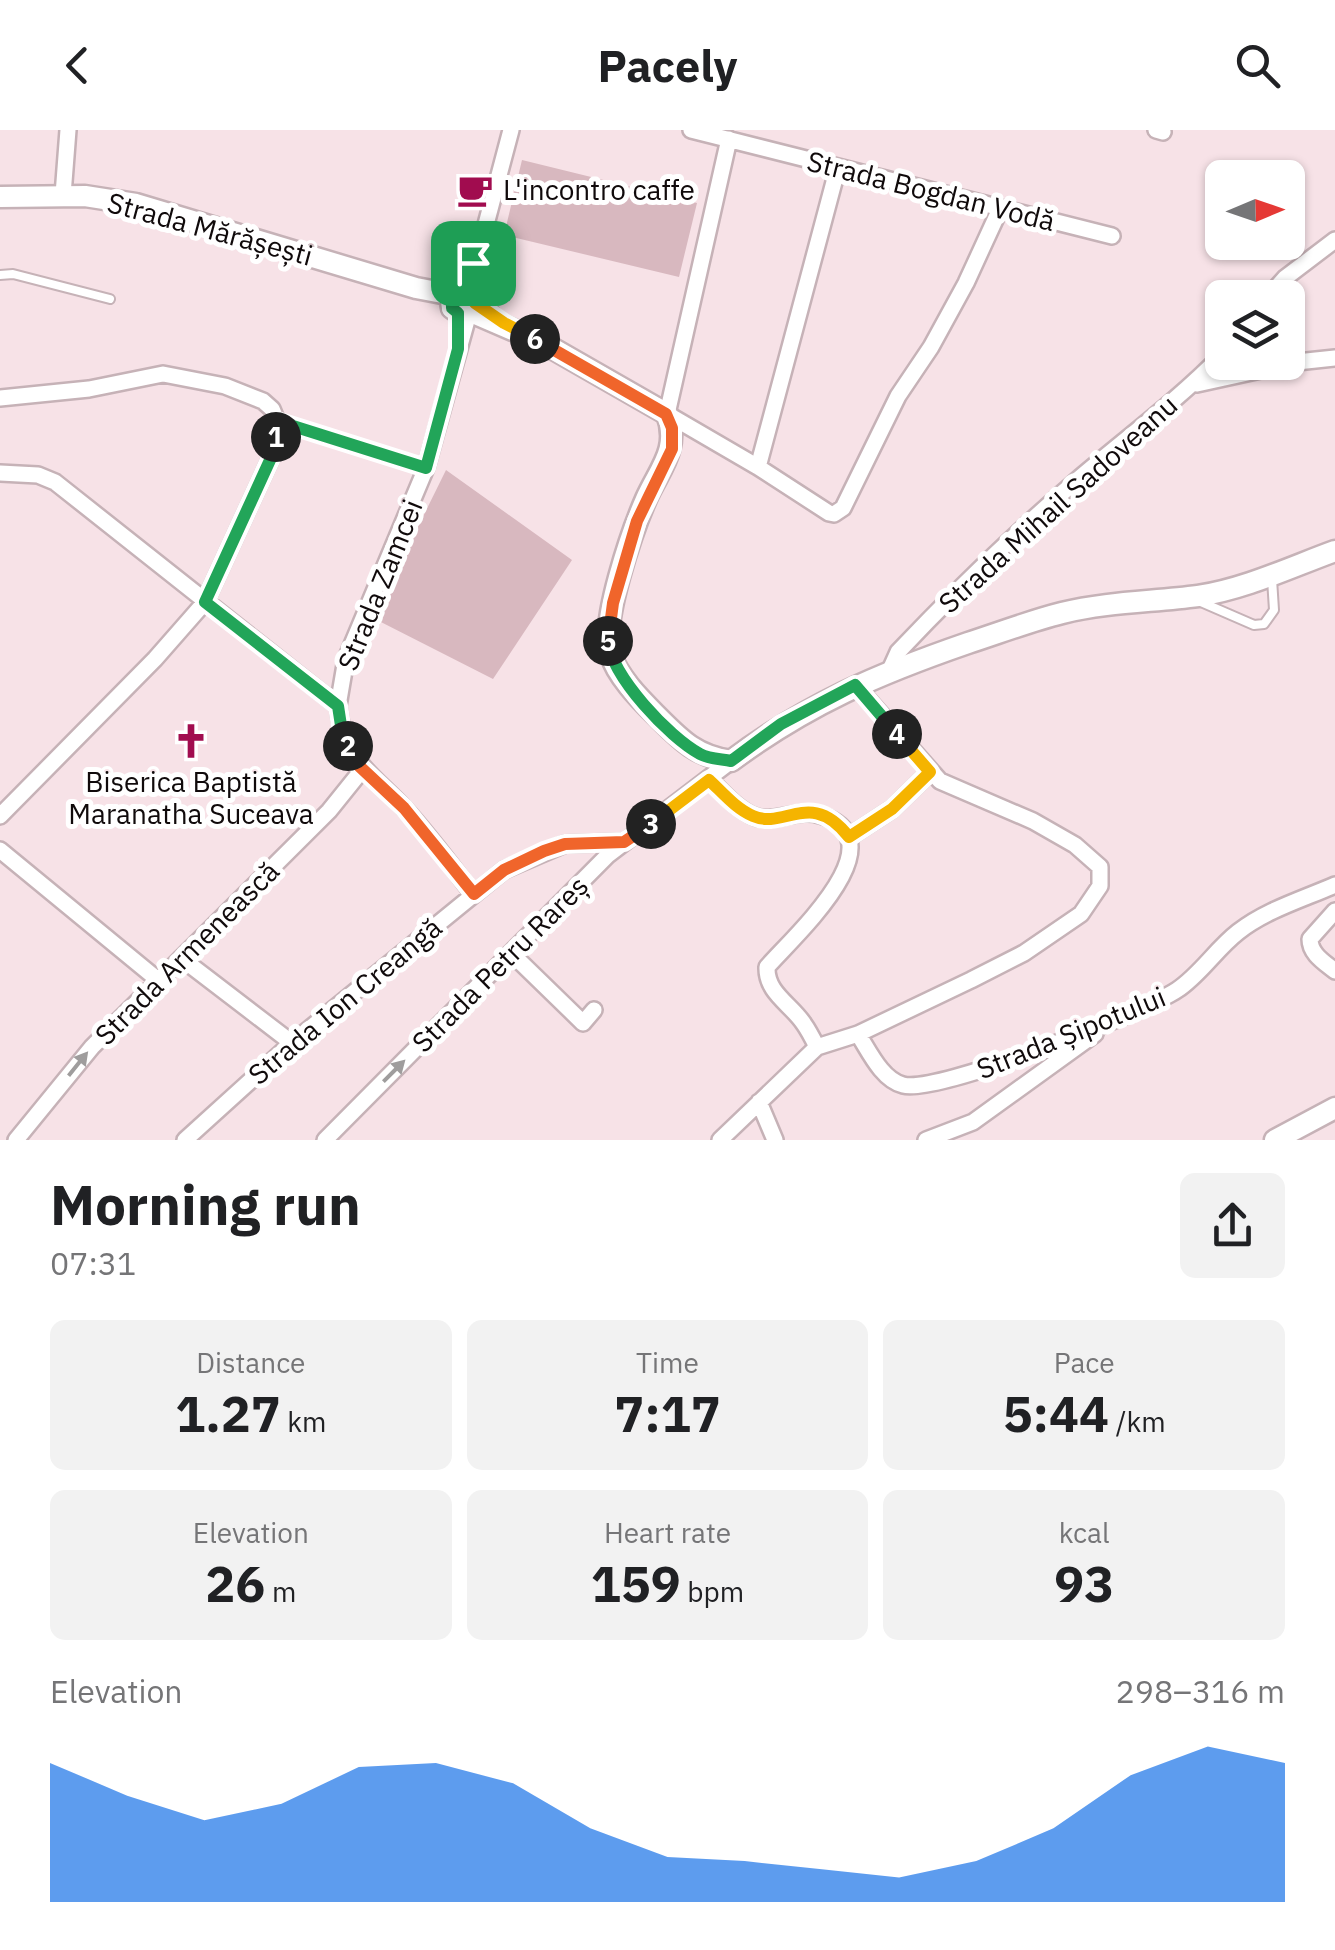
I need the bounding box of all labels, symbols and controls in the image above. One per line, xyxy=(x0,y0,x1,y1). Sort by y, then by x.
text: Pacely xyxy=(597,36,738,94)
icon: back xyxy=(50,38,105,93)
icon: search xyxy=(1230,38,1285,93)
street label: Strada Bogdan Vodă xyxy=(803,142,1059,239)
north arrow xyxy=(1205,160,1305,260)
map controls xyxy=(1205,160,1305,380)
cafe icon: L'incontro caffe xyxy=(456,171,494,209)
place label: L'incontro caffe xyxy=(503,171,695,208)
street label: Strada Mărășești xyxy=(103,183,317,274)
pin xyxy=(431,221,516,306)
icon: arrive xyxy=(446,236,501,291)
button: layers xyxy=(1205,280,1305,380)
pin: 6 xyxy=(510,314,560,364)
text: 6 xyxy=(527,320,543,357)
street label: Strada Mihail Sadoveanu xyxy=(930,386,1185,621)
pin: 1 xyxy=(251,412,301,462)
text: 1 xyxy=(268,418,284,455)
street label: Strada Zamcei xyxy=(328,494,431,676)
pin: 5 xyxy=(583,616,633,666)
text: 5 xyxy=(600,622,616,659)
pin: 4 xyxy=(872,709,922,759)
text: 4 xyxy=(889,715,905,752)
pin: 2 xyxy=(323,721,373,771)
church icon: Biserica Baptistă Maranatha Suceava xyxy=(172,722,210,760)
text: 2 xyxy=(340,727,356,764)
place label: Biserica Baptistă Maranatha Suceava xyxy=(68,763,314,832)
pin: 3 xyxy=(626,799,676,849)
text: 3 xyxy=(643,805,659,842)
street label: Strada Armenească xyxy=(87,853,287,1053)
street label: Strada Petru Rareș xyxy=(403,867,596,1060)
street label: Strada Ion Creangă xyxy=(240,909,449,1092)
street label: Strada Șipotului xyxy=(971,978,1171,1087)
one-way arrow xyxy=(67,1052,88,1077)
one-way arrow xyxy=(382,1059,405,1083)
text: Morning run xyxy=(50,1169,361,1240)
button: share xyxy=(1180,1173,1285,1278)
text: 07:31 xyxy=(50,1242,136,1284)
text: Distance xyxy=(196,1344,305,1381)
text: Time xyxy=(636,1344,699,1381)
text: Pace xyxy=(1054,1344,1115,1381)
text: 1.27 xyxy=(175,1381,281,1446)
text: 7:17 xyxy=(614,1381,721,1446)
text: 5:44 xyxy=(1003,1381,1109,1446)
text: km xyxy=(281,1403,326,1440)
text: /km xyxy=(1109,1403,1166,1440)
text: Elevation xyxy=(193,1514,309,1551)
text: Heart rate xyxy=(604,1514,731,1551)
text: kcal xyxy=(1059,1514,1110,1551)
text: 26 xyxy=(205,1551,265,1616)
text: 159 xyxy=(591,1551,681,1616)
text: 93 xyxy=(1054,1551,1114,1616)
text: m xyxy=(265,1573,296,1610)
text: bpm xyxy=(681,1573,744,1610)
text: Elevation xyxy=(50,1670,183,1712)
text: 298–316 m xyxy=(1115,1670,1285,1712)

